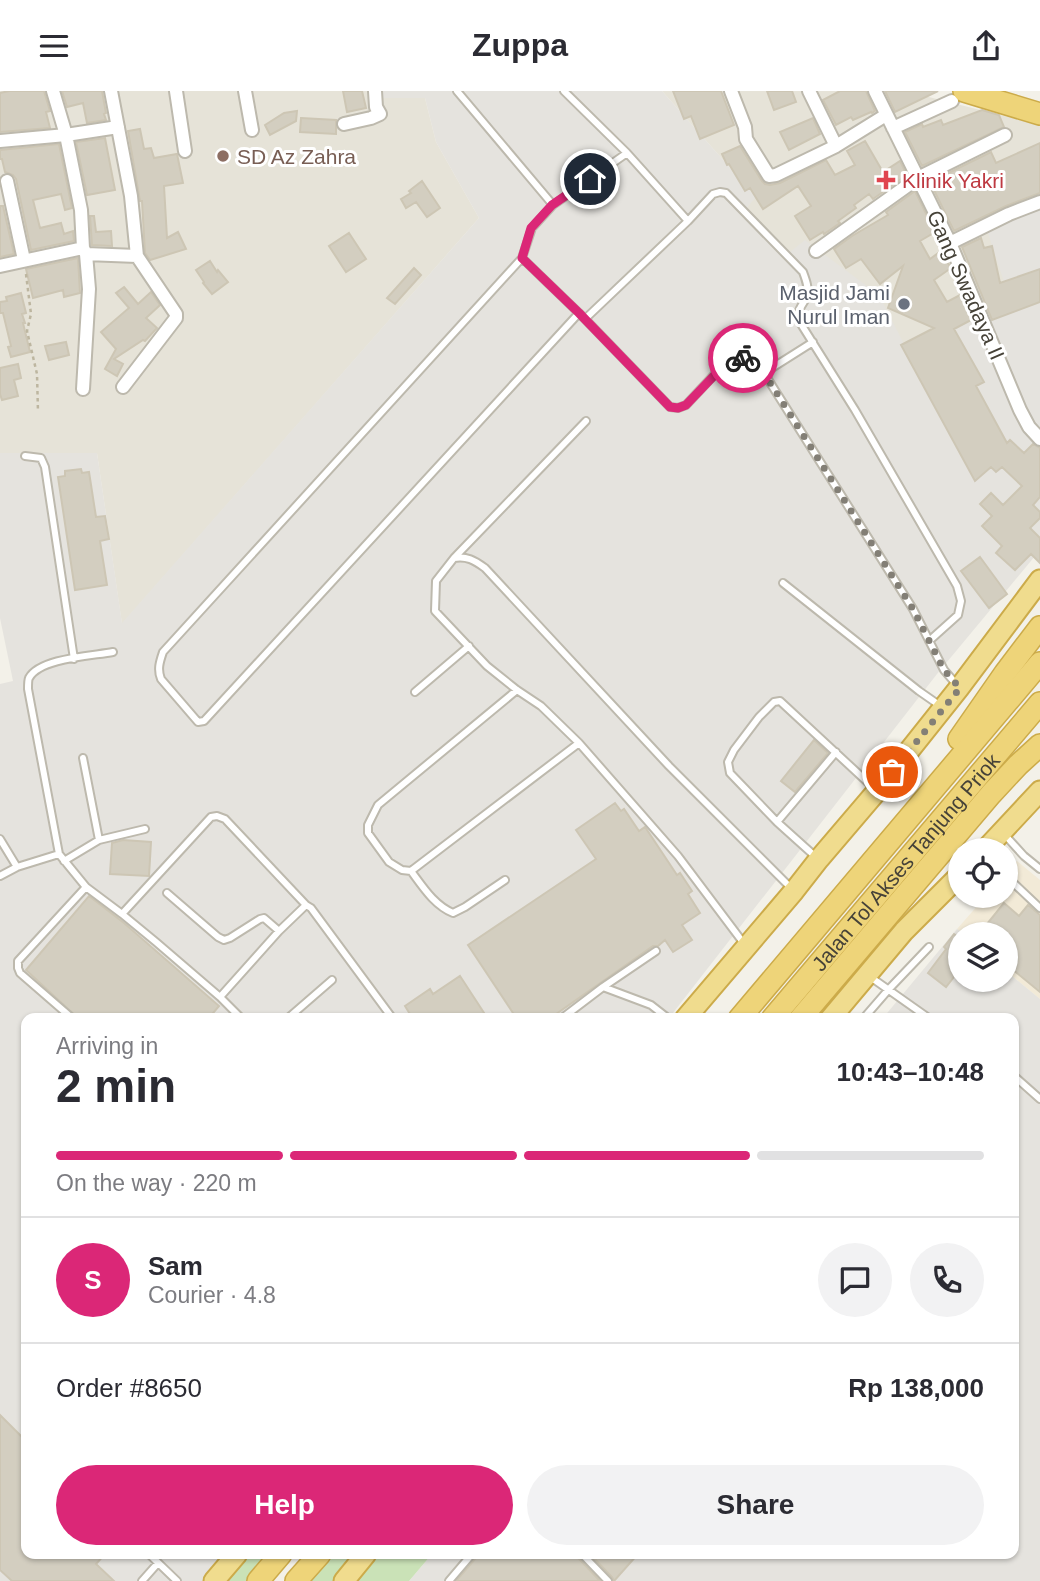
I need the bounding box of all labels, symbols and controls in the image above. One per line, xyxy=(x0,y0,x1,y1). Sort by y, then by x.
icon: menu xyxy=(35,27,73,65)
text: Zuppa xyxy=(472,27,568,63)
icon: share xyxy=(967,27,1005,65)
place label: SD Az Zahra xyxy=(237,145,356,168)
marker: SD Az Zahra xyxy=(215,148,231,164)
pin xyxy=(560,149,620,209)
icon: home xyxy=(571,160,609,198)
place label: Klinik Yakri xyxy=(902,169,1004,192)
marker: Klinik Yakri xyxy=(876,170,896,190)
street label: Gang Swadaya II xyxy=(923,207,1009,363)
place label: Masjid Jami Nurul Iman xyxy=(779,281,890,328)
marker: Masjid Jami Nurul Iman xyxy=(896,296,912,312)
courier xyxy=(708,323,778,393)
icon: bike xyxy=(724,339,762,377)
pin xyxy=(862,742,922,802)
street label: Jalan Tol Akses Tanjung Priok xyxy=(807,748,1004,975)
icon: bag xyxy=(873,753,911,791)
map controls xyxy=(948,838,1018,992)
button: locate xyxy=(948,838,1018,908)
button: layers xyxy=(948,922,1018,992)
text: Arriving in xyxy=(56,1033,158,1059)
text: 10:43–10:48 xyxy=(837,1057,984,1087)
text: 2 min xyxy=(56,1060,176,1112)
text: On the way · 220 m xyxy=(56,1170,257,1196)
button: chat xyxy=(818,1243,892,1317)
button: phone xyxy=(910,1243,984,1317)
text: Sam xyxy=(148,1251,203,1281)
text: S xyxy=(84,1265,102,1295)
text: Courier · 4.8 xyxy=(148,1282,276,1308)
text: Order #8650 xyxy=(56,1373,202,1403)
text: Rp 138,000 xyxy=(848,1373,984,1403)
button: Help xyxy=(56,1465,513,1545)
button: Share xyxy=(527,1465,984,1545)

